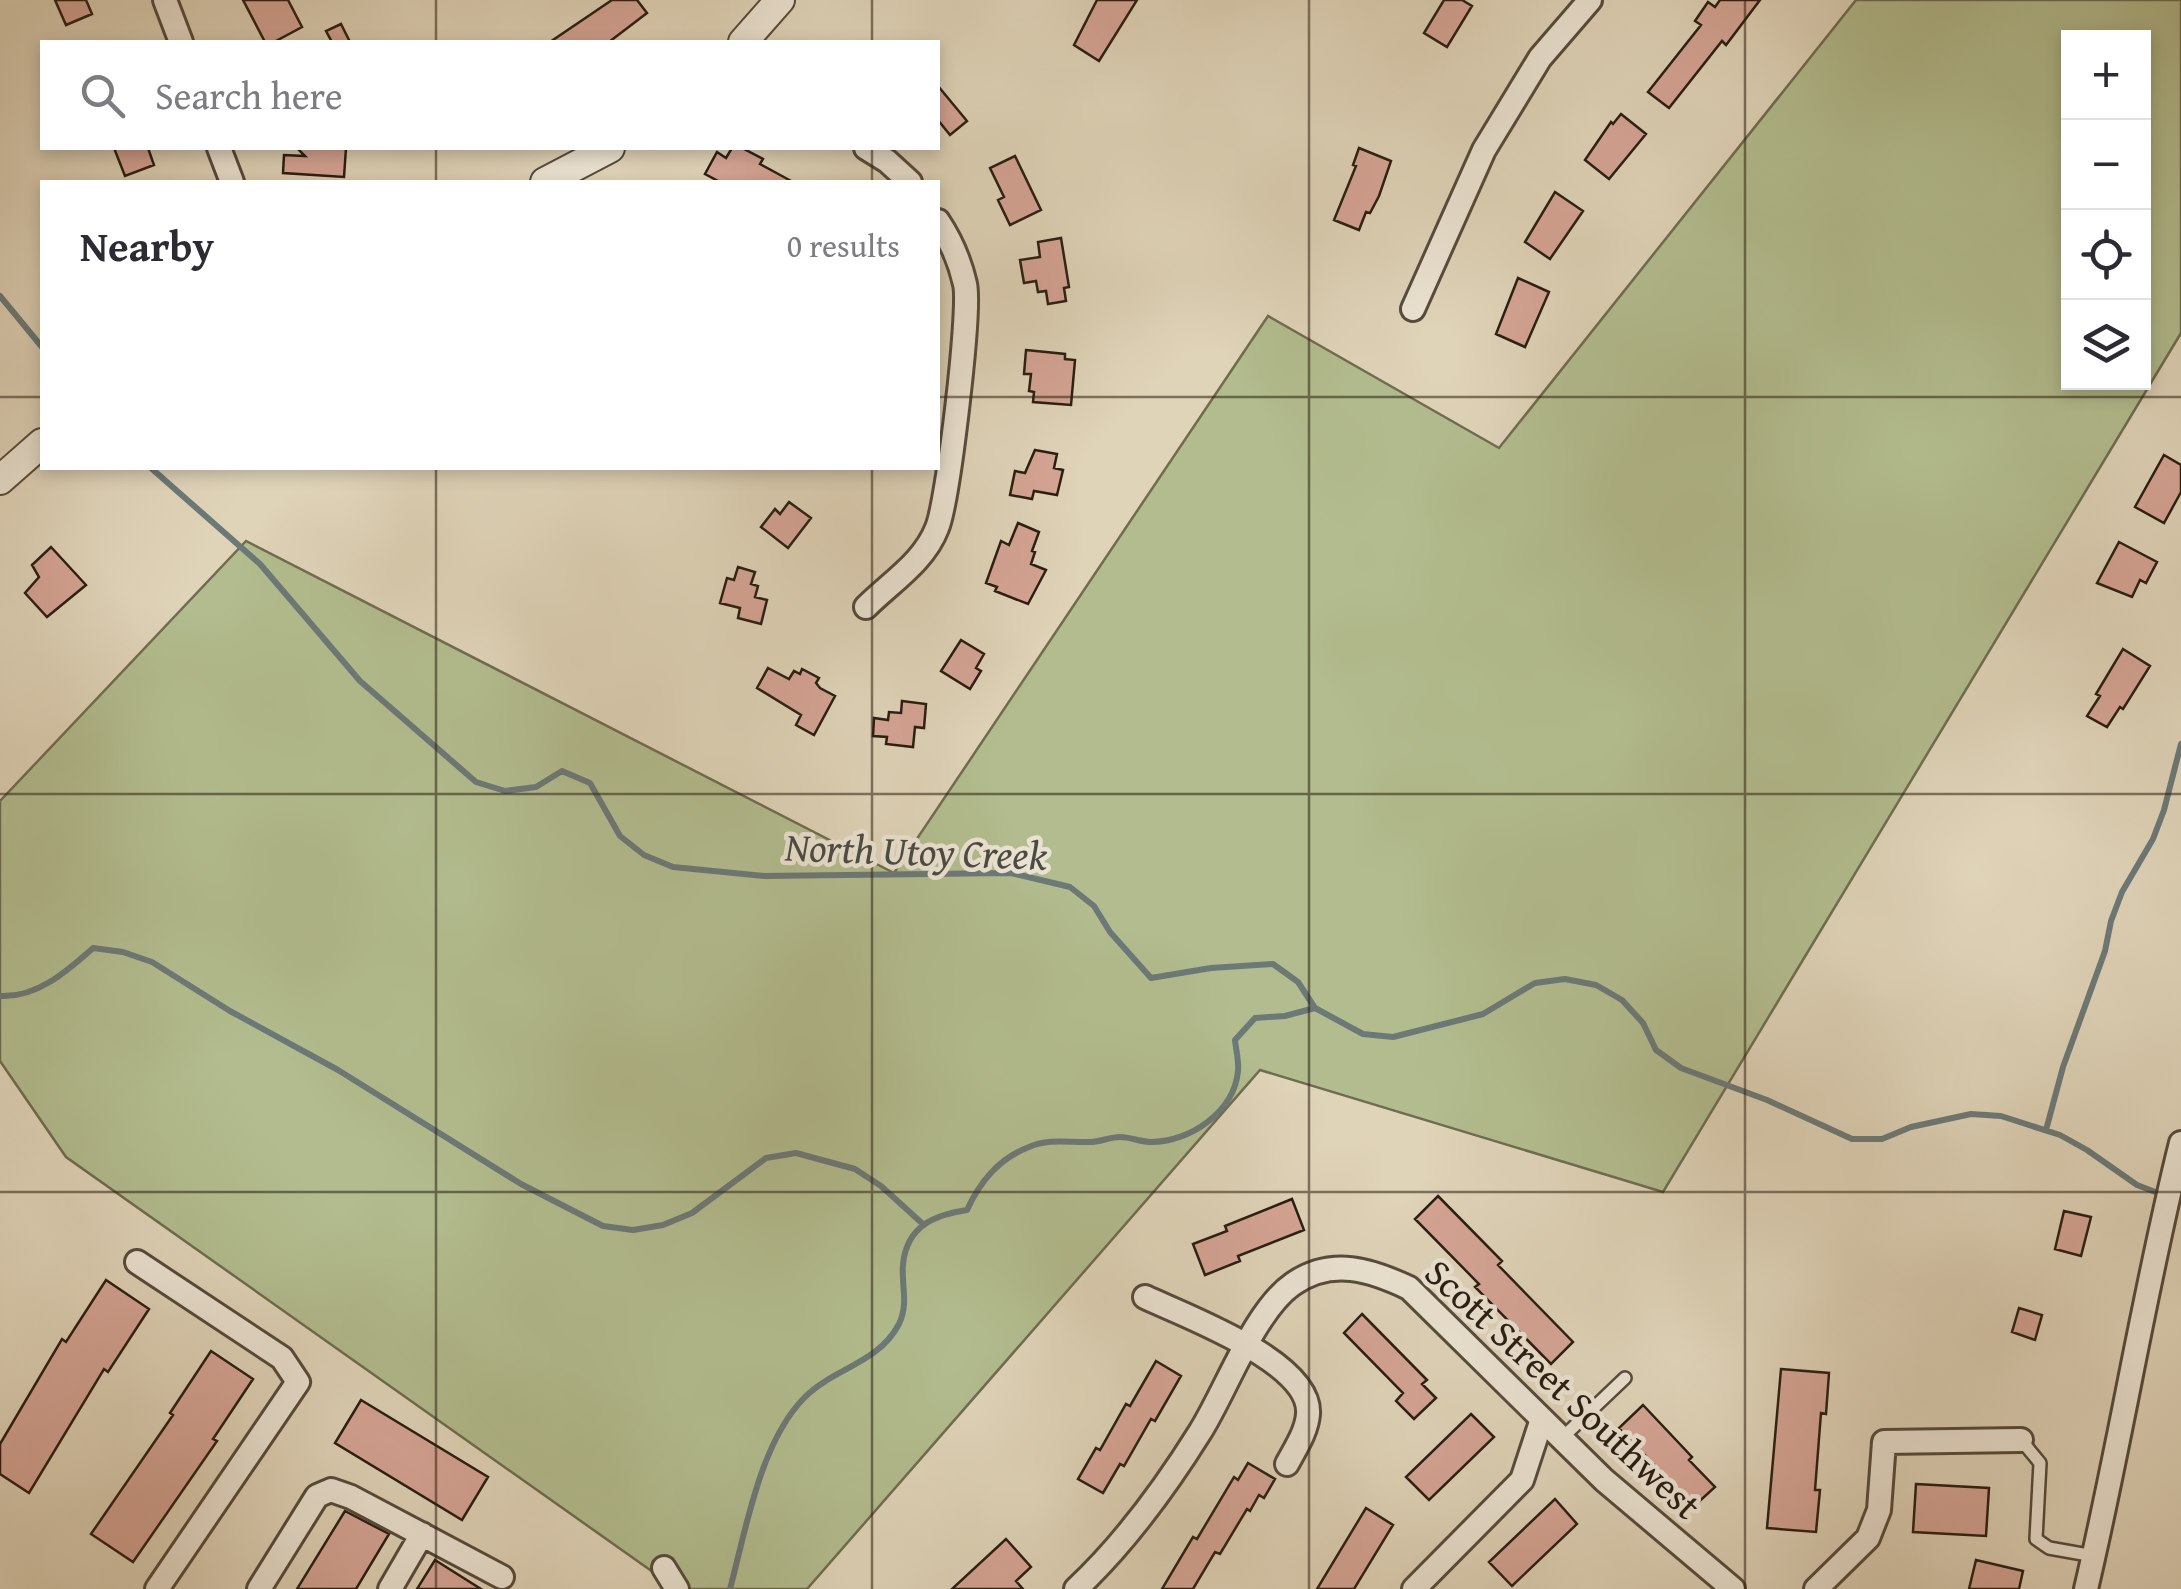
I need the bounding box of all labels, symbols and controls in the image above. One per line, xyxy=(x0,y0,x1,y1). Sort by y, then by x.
map controls xyxy=(2061,30,2151,390)
button: + xyxy=(2061,30,2151,120)
search box xyxy=(40,40,940,150)
text: Search here xyxy=(155,67,343,123)
icon: search xyxy=(75,68,130,123)
button: − xyxy=(2061,120,2151,210)
button: locate xyxy=(2061,210,2151,300)
text: Nearby xyxy=(80,215,214,276)
text: 0 results xyxy=(787,222,900,269)
button: layers xyxy=(2061,300,2151,390)
water label: North Utoy Creek xyxy=(783,816,1049,885)
street label: Scott Street Southwest xyxy=(1413,1245,1715,1532)

